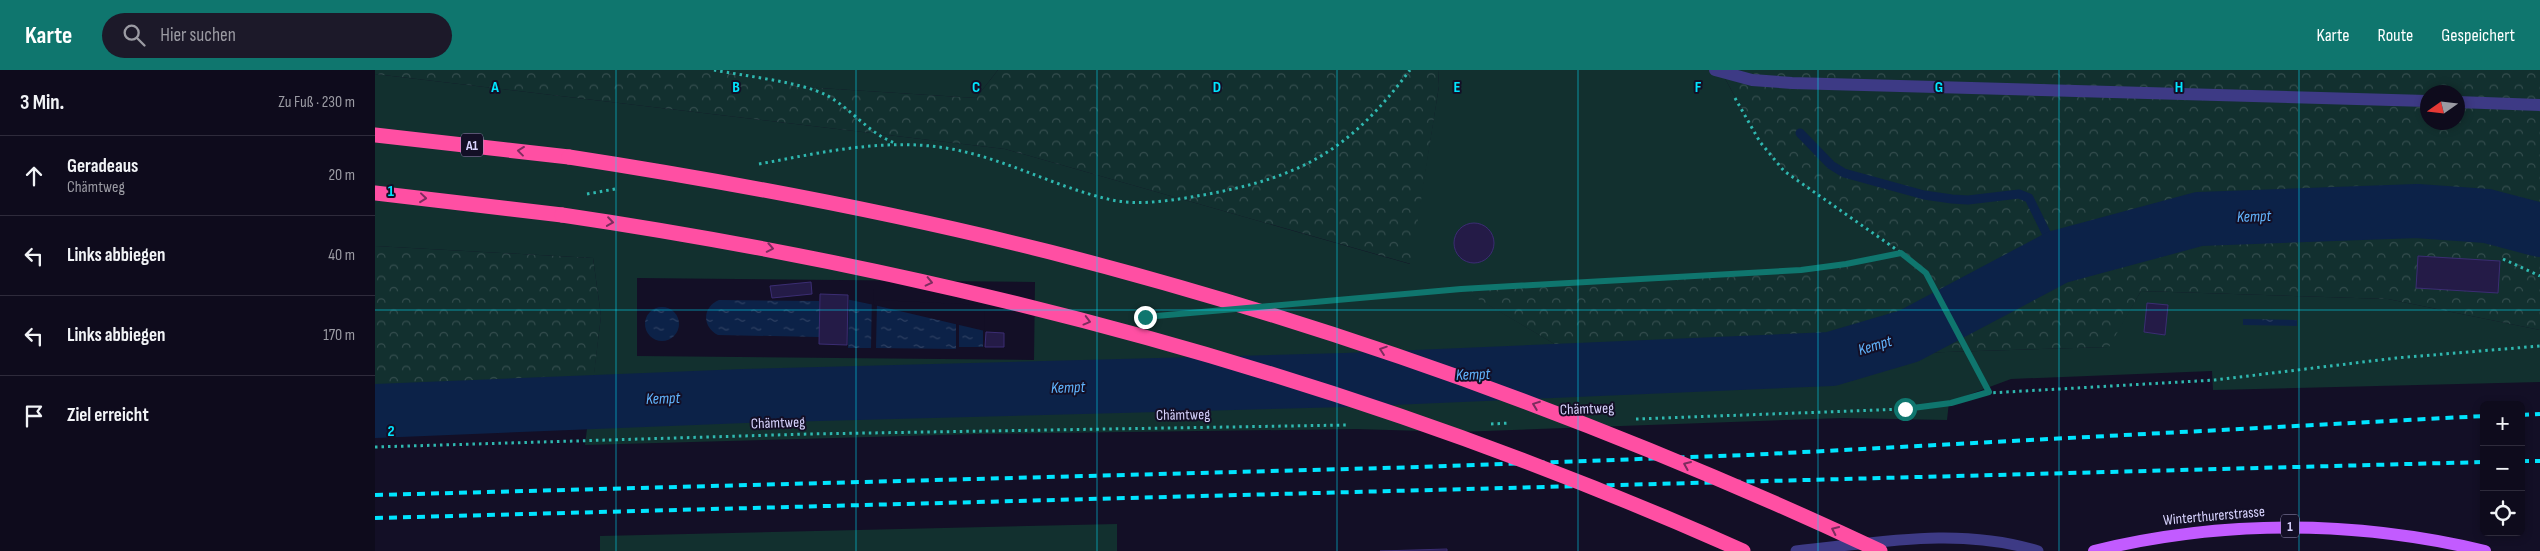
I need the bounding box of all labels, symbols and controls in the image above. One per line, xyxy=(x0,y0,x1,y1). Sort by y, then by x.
search box xyxy=(102,13,452,58)
text: Karte xyxy=(25,21,72,50)
icon: search xyxy=(120,21,148,49)
text: Hier suchen xyxy=(160,24,236,47)
text: Karte xyxy=(2317,25,2350,46)
text: Route xyxy=(2378,25,2413,46)
text: Gespeichert xyxy=(2441,25,2515,46)
text: A xyxy=(490,78,499,97)
text: B xyxy=(732,78,740,97)
text: C xyxy=(972,78,980,97)
text: D xyxy=(1213,78,1221,97)
text: E xyxy=(1454,78,1461,97)
text: F xyxy=(1695,78,1702,97)
text: G xyxy=(1935,78,1943,97)
text: H xyxy=(2175,78,2183,97)
north arrow xyxy=(2420,85,2465,130)
text: 3 Min. xyxy=(20,90,64,115)
text: Zu Fuß · 230 m xyxy=(278,93,355,112)
road number: A1 xyxy=(461,134,483,156)
one-way arrow xyxy=(516,146,524,157)
text: Geradeaus xyxy=(67,155,138,178)
icon: ahead xyxy=(20,162,48,190)
text: 20 m xyxy=(328,166,355,185)
text: Chämtweg xyxy=(67,178,125,197)
text: 1 xyxy=(388,182,395,201)
one-way arrow xyxy=(420,193,428,204)
water label: Kempt xyxy=(2236,207,2273,227)
one-way arrow xyxy=(606,216,614,227)
icon: left xyxy=(20,242,48,270)
one-way arrow xyxy=(766,243,775,253)
text: Links abbiegen xyxy=(67,244,165,267)
text: 40 m xyxy=(328,246,355,265)
one-way arrow xyxy=(925,276,934,287)
route end xyxy=(1134,306,1157,329)
one-way arrow xyxy=(1082,315,1090,325)
icon: left xyxy=(20,322,48,350)
text: Links abbiegen xyxy=(67,324,165,347)
text: 170 m xyxy=(323,326,355,345)
water label: Kempt xyxy=(1856,332,1895,360)
one-way arrow xyxy=(1379,346,1387,356)
water label: Kempt xyxy=(1455,365,1492,385)
water label: Kempt xyxy=(1050,378,1087,398)
water label: Kempt xyxy=(645,389,682,409)
route start xyxy=(1894,398,1917,421)
street label: Chämtweg xyxy=(1560,399,1614,419)
one-way arrow xyxy=(1532,401,1540,411)
map controls xyxy=(2480,401,2525,536)
button: + xyxy=(2480,401,2525,446)
icon: arrive xyxy=(20,402,48,430)
text: Ziel erreicht xyxy=(67,404,149,427)
street label: Chämtweg xyxy=(1156,405,1210,425)
street label: Chämtweg xyxy=(751,413,805,433)
text: 2 xyxy=(387,422,395,441)
button: − xyxy=(2480,446,2525,491)
one-way arrow xyxy=(1683,461,1692,471)
button: locate xyxy=(2480,491,2525,536)
street label: Winterthurerstrasse xyxy=(2162,502,2266,530)
road number: 1 xyxy=(2281,514,2299,538)
one-way arrow xyxy=(1832,527,1841,537)

